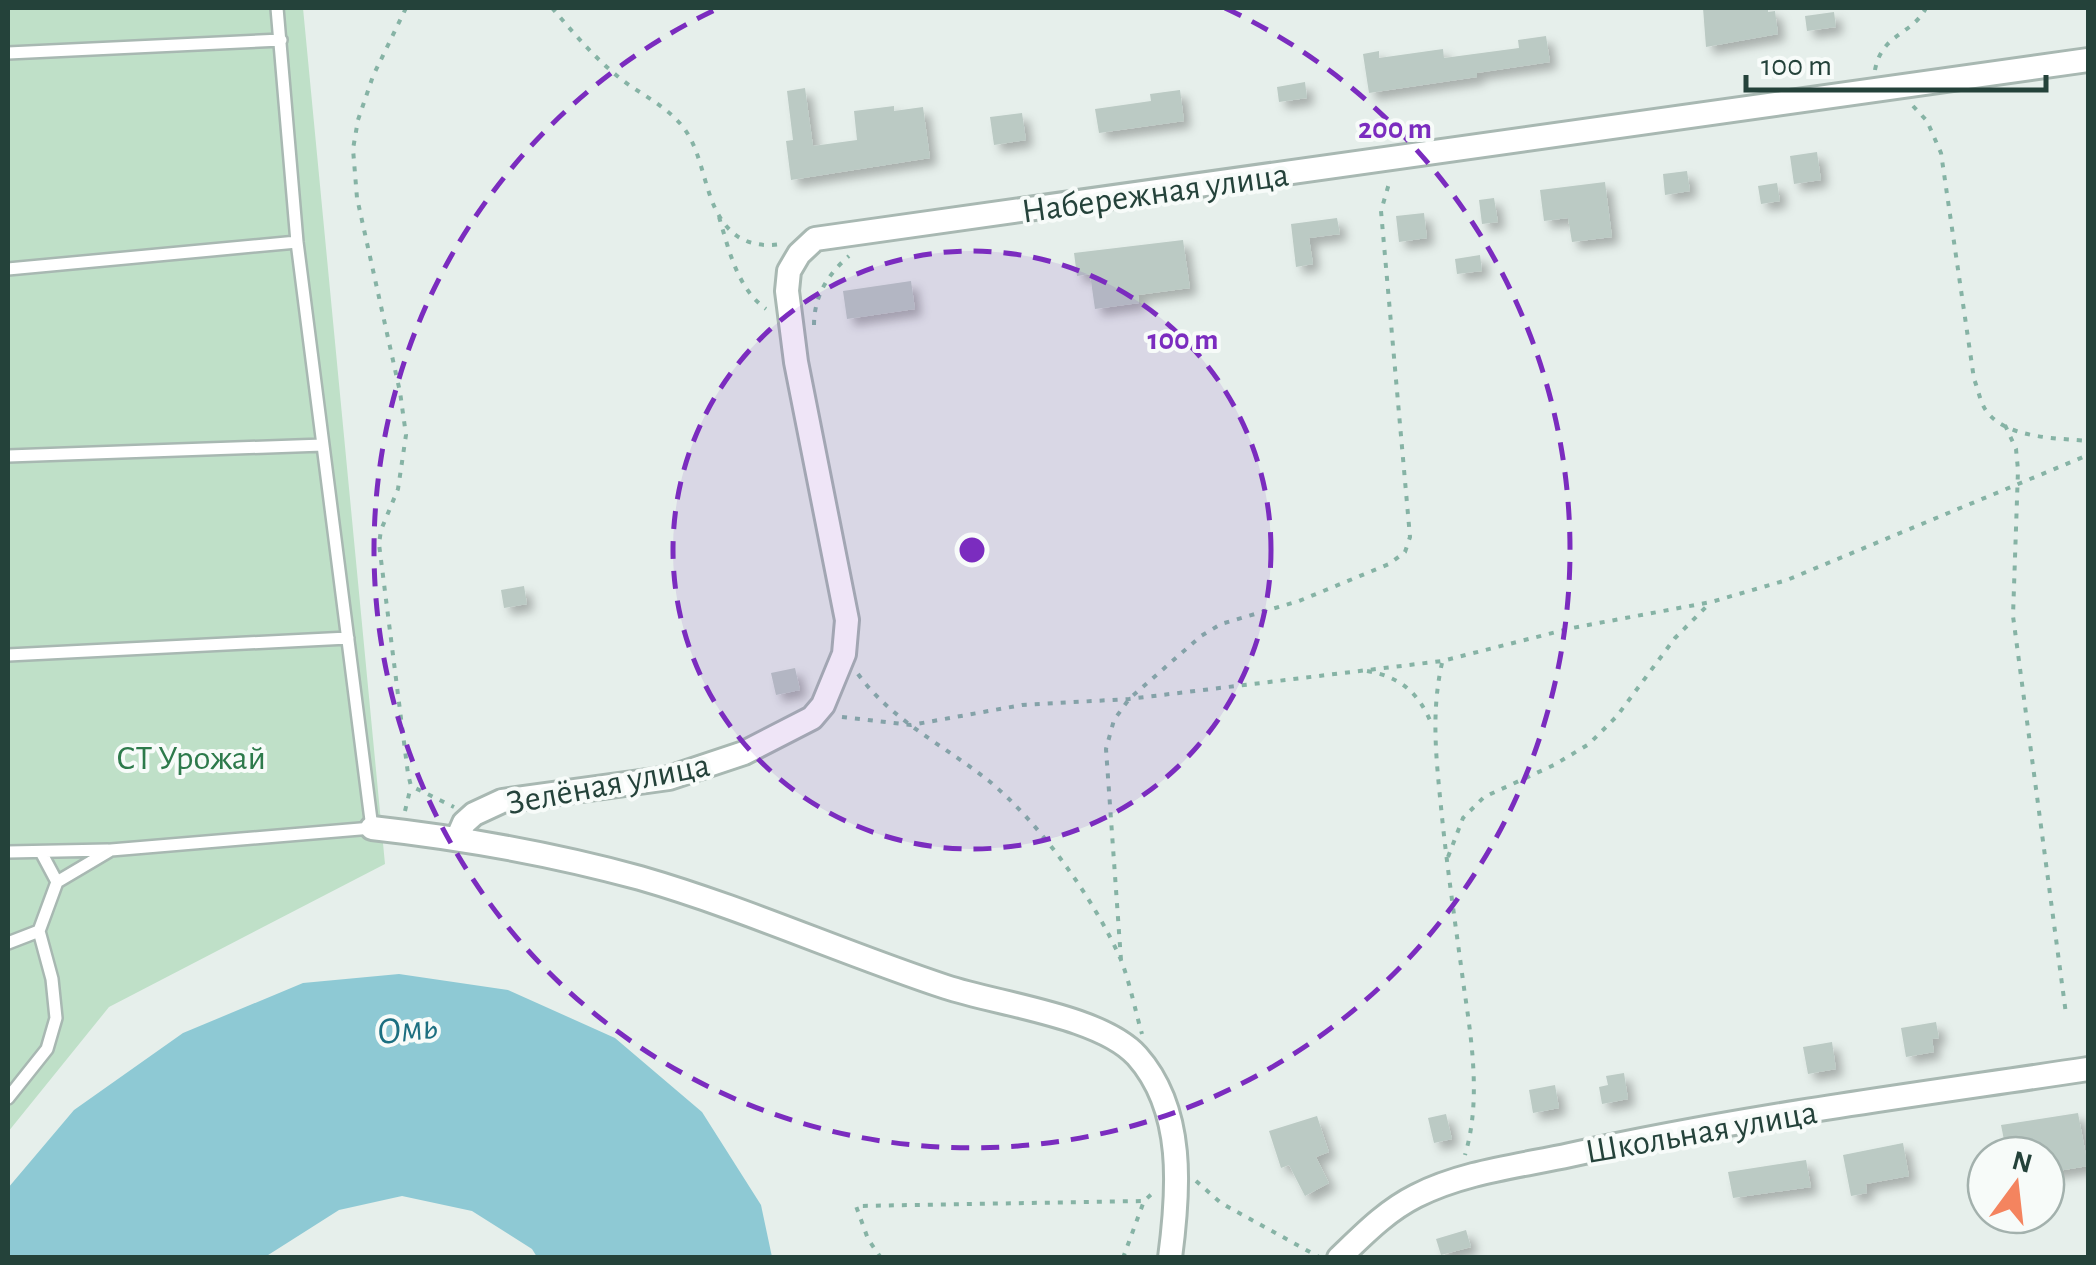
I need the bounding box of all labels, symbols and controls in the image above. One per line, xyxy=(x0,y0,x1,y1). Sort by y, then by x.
scale bar xyxy=(1746,30,2046,92)
text: 100 m xyxy=(1761,51,1832,81)
text: 200 m xyxy=(1358,114,1432,144)
street label: Набережная улица xyxy=(1019,157,1291,230)
text: 100 m xyxy=(1148,325,1218,355)
centre of rings xyxy=(954,532,990,568)
park label: СТ Урожай xyxy=(116,741,266,776)
street label: Зелёная улица xyxy=(504,748,713,821)
water label: Омь xyxy=(375,1008,440,1052)
street label: Школьная улица xyxy=(1583,1095,1820,1170)
north arrow xyxy=(1966,1135,2066,1235)
text: N xyxy=(2009,1147,2035,1179)

